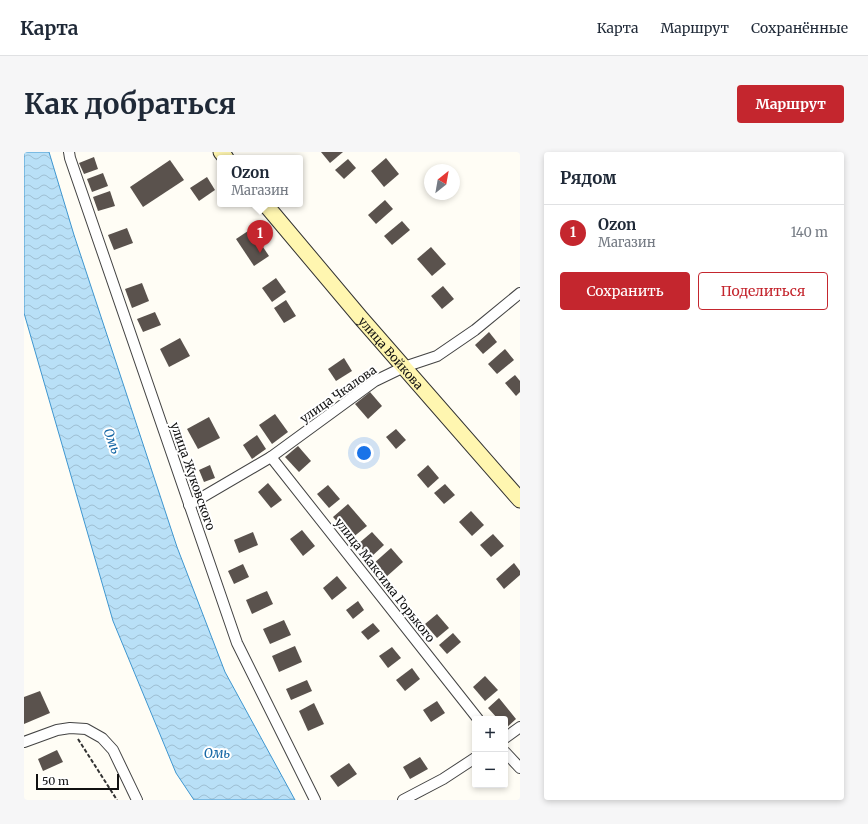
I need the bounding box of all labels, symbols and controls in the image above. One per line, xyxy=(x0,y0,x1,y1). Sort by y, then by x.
text: Карта xyxy=(20,16,78,40)
text: Карта xyxy=(597,19,638,37)
text: Маршрут xyxy=(660,19,729,37)
text: Сохранённые xyxy=(751,19,848,37)
button: Маршрут xyxy=(737,85,844,123)
text: Как добраться xyxy=(24,86,236,122)
popup xyxy=(217,155,303,207)
text: Ozon xyxy=(231,163,269,182)
north arrow xyxy=(424,164,460,200)
text: Рядом xyxy=(560,167,616,189)
text: Магазин xyxy=(231,182,289,199)
text: Ozon xyxy=(598,215,636,234)
pin: 1 xyxy=(247,220,273,253)
text: 1 xyxy=(570,224,576,241)
text: 140 m xyxy=(791,224,828,241)
text: Магазин xyxy=(598,234,656,251)
button: Сохранить xyxy=(560,272,690,310)
button: Поделиться xyxy=(698,272,828,310)
street label: улица Войкова xyxy=(356,313,427,392)
street label: улица Чкалова xyxy=(297,362,380,426)
street label: улица Жуковского xyxy=(167,420,219,532)
water label: Омь xyxy=(100,426,125,456)
your location xyxy=(354,443,374,463)
street label: улица Максима Горького xyxy=(332,515,438,645)
map controls xyxy=(472,716,508,788)
button: + xyxy=(472,716,508,752)
water label: Омь xyxy=(204,745,230,762)
button: − xyxy=(472,752,508,788)
scale bar xyxy=(36,772,119,791)
text: 50 m xyxy=(42,774,69,788)

